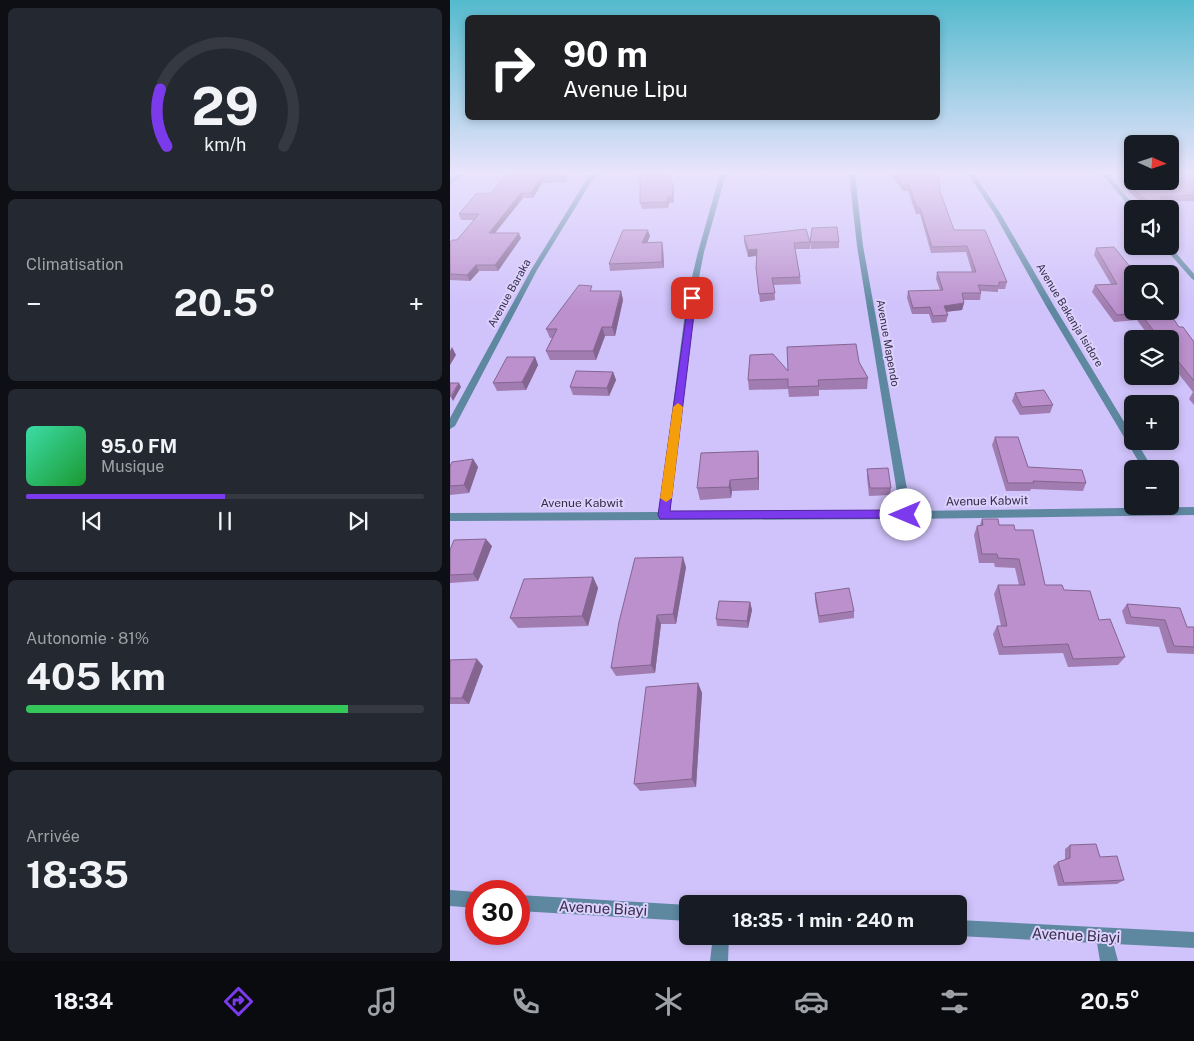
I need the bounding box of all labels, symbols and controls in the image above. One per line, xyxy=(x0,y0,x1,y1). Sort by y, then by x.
text: 90 m xyxy=(563,34,648,75)
icon: right xyxy=(480,35,545,100)
text: 29 xyxy=(191,76,259,137)
text: Avenue Lipu xyxy=(563,76,688,102)
text: km/h xyxy=(204,134,246,155)
north arrow xyxy=(1124,135,1179,190)
map controls xyxy=(1124,135,1179,515)
button: sound xyxy=(1124,200,1179,255)
text: Climatisation xyxy=(26,255,123,274)
street label: Avenue Baraka xyxy=(485,257,533,329)
street label: Avenue Bakanja Isidore xyxy=(1034,261,1106,369)
button: search xyxy=(1124,265,1179,320)
pin xyxy=(671,277,713,319)
text: 20.5° xyxy=(174,280,276,325)
icon: arrive xyxy=(678,284,706,312)
text: − xyxy=(26,287,42,320)
text: + xyxy=(408,287,424,320)
street label: Avenue Mapendo xyxy=(874,299,902,387)
button: layers xyxy=(1124,330,1179,385)
button: + xyxy=(1124,395,1179,450)
text: 95.0 FM xyxy=(101,435,177,457)
text: Musique xyxy=(101,457,164,476)
button: − xyxy=(1124,460,1179,515)
position arrow xyxy=(879,488,931,540)
street label: Avenue Kabwit xyxy=(945,493,1029,509)
street label: Avenue Kabwit xyxy=(541,496,624,510)
icon: previous xyxy=(78,507,106,535)
icon: pause xyxy=(211,507,239,535)
icon: next xyxy=(344,507,372,535)
text: Autonomie · 81% xyxy=(26,629,149,648)
text: 405 km xyxy=(26,654,166,699)
text: Arrivée xyxy=(26,827,80,846)
text: 18:35 xyxy=(26,852,129,897)
speed limit sign: 30 xyxy=(465,880,530,945)
street label: Avenue Biayi xyxy=(558,897,648,919)
text: 18:35 · 1 min · 240 m xyxy=(732,909,914,931)
street label: Avenue Biayi xyxy=(1031,924,1121,946)
icon: directions xyxy=(221,984,256,1019)
icon: music xyxy=(365,984,400,1019)
icon: phone xyxy=(508,984,543,1019)
icon: climate xyxy=(651,984,686,1019)
icon: car xyxy=(794,984,829,1019)
icon: filters xyxy=(937,984,972,1019)
text: 18:34 xyxy=(54,988,113,1014)
text: 20.5° xyxy=(1081,988,1140,1014)

